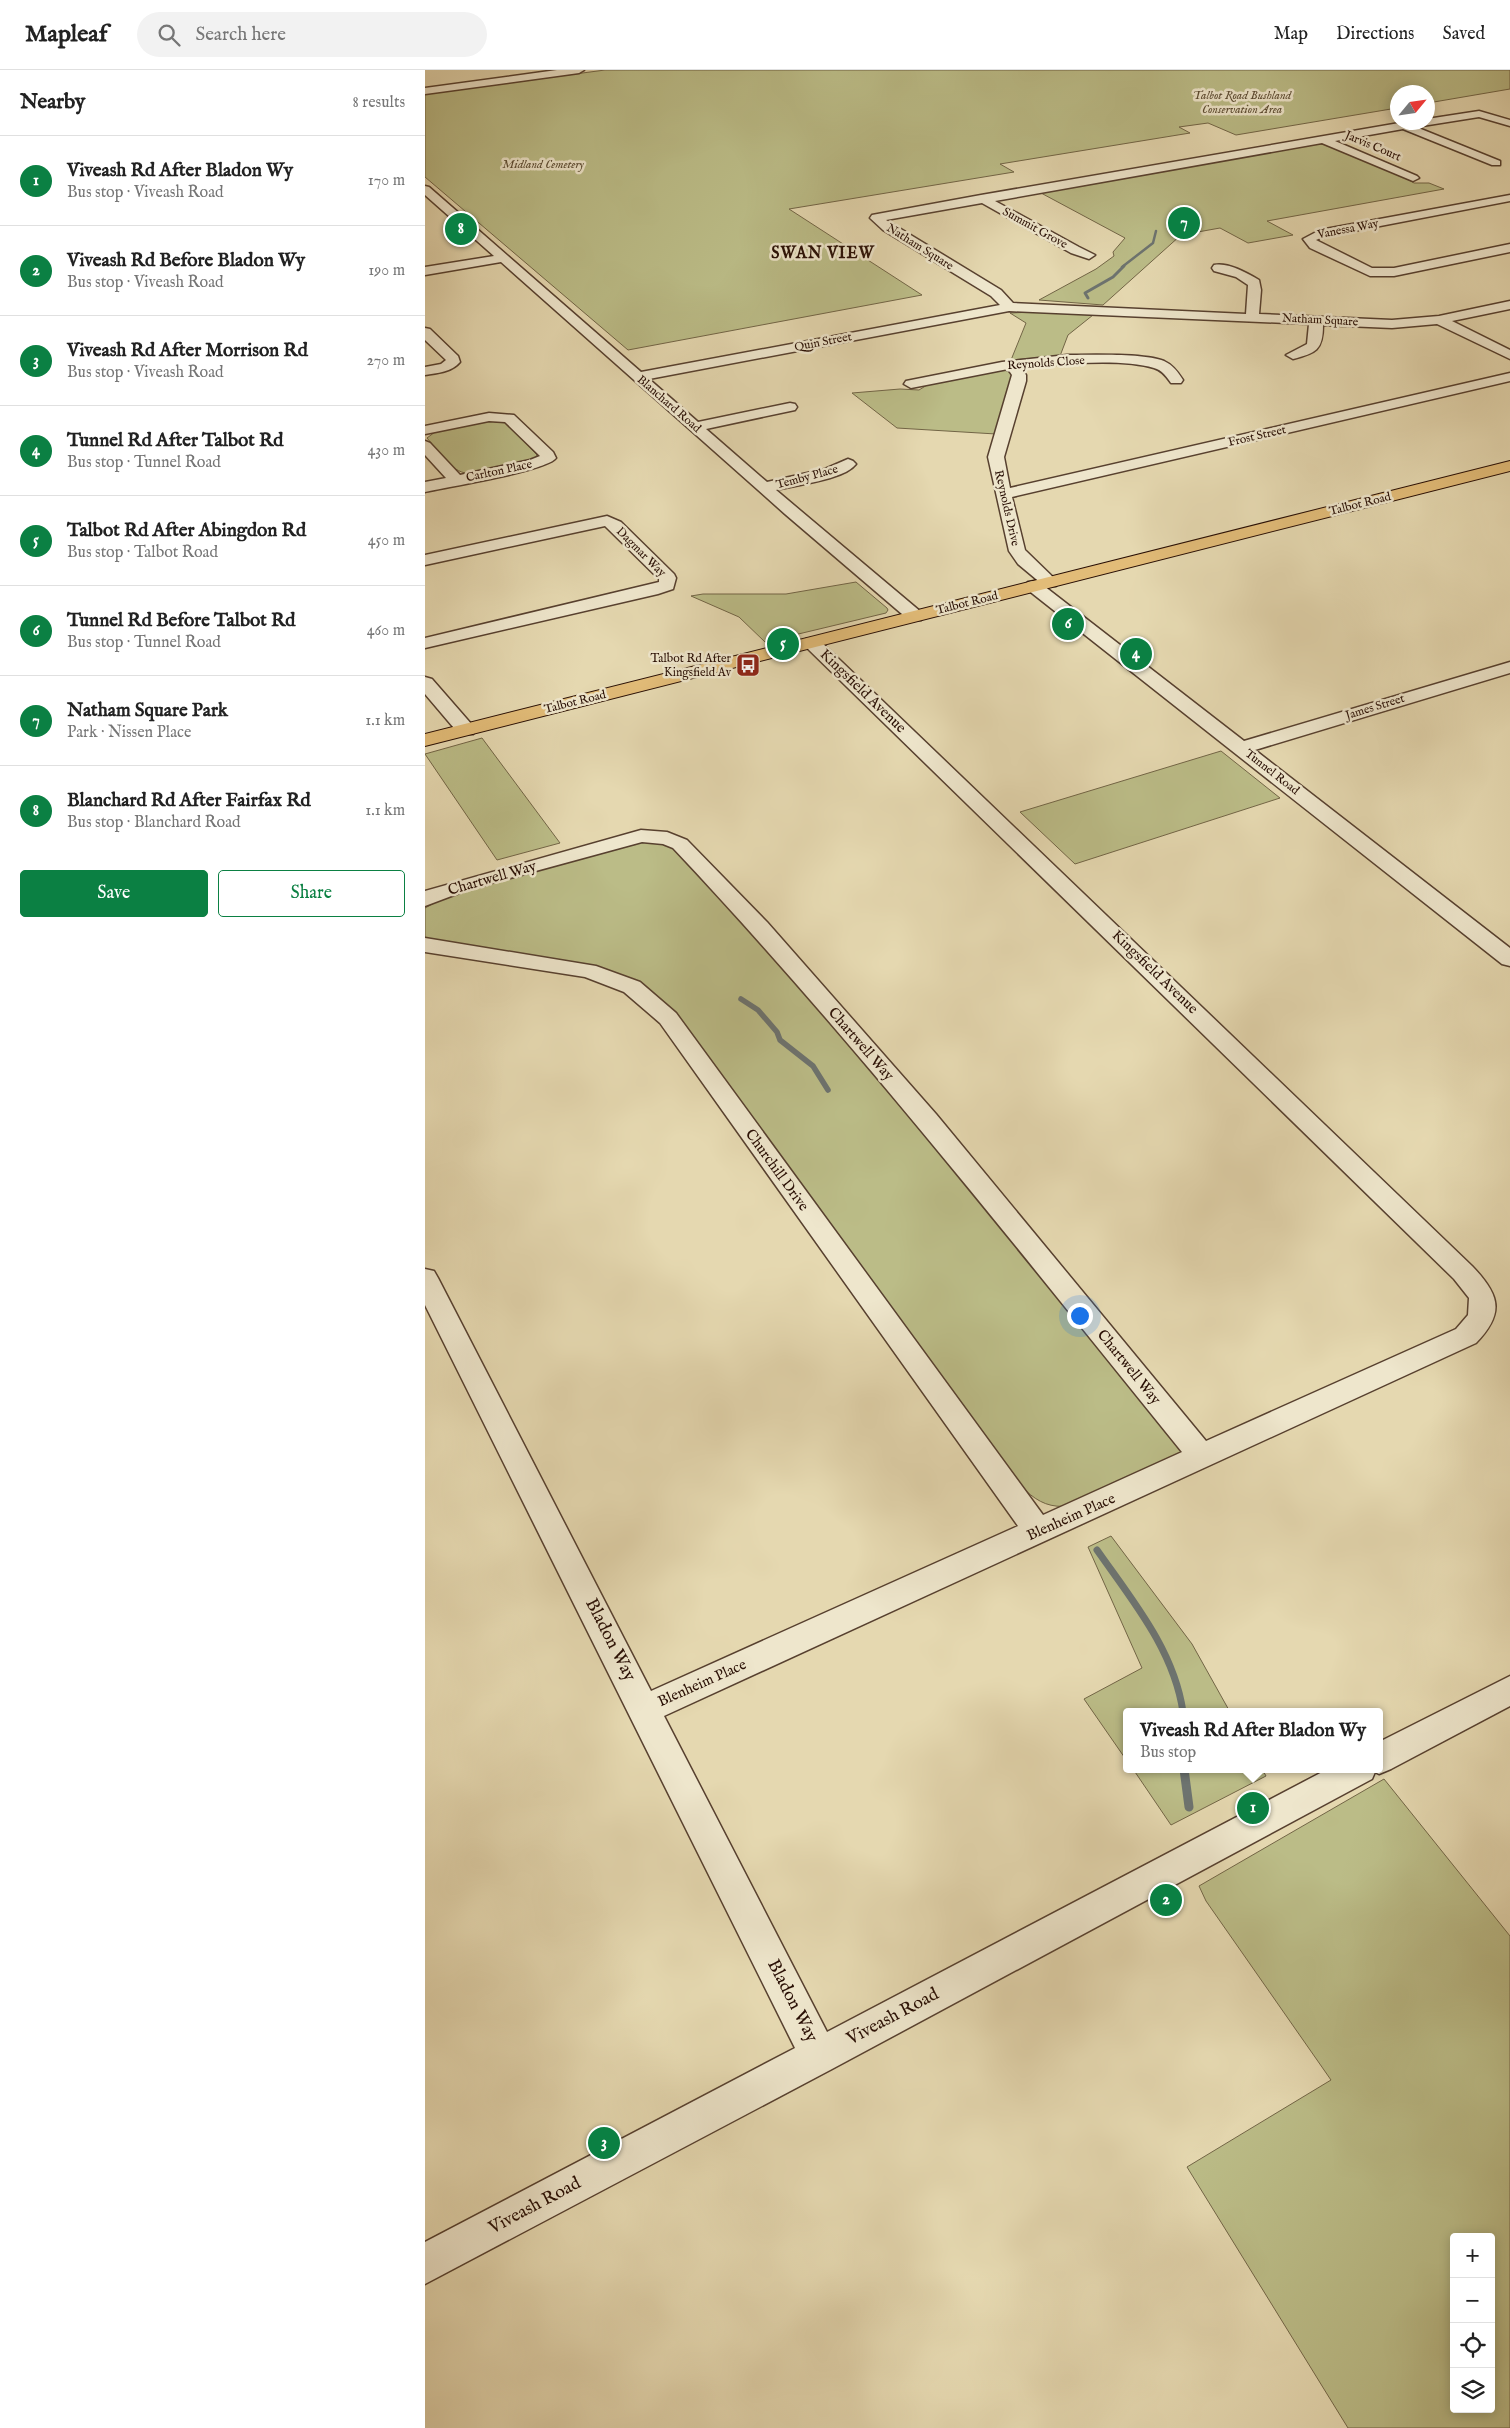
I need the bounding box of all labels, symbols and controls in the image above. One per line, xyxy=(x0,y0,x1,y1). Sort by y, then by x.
search box xyxy=(137,12,487,57)
text: Mapleaf xyxy=(25,19,107,50)
icon: search xyxy=(155,21,183,49)
text: Search here xyxy=(195,23,286,47)
text: Map xyxy=(1274,23,1308,46)
text: Directions xyxy=(1336,23,1414,46)
text: Saved xyxy=(1442,23,1485,46)
north arrow xyxy=(1390,85,1435,130)
park label: Talbot Road Bushland Conservation Area xyxy=(1193,88,1293,117)
text: Nearby xyxy=(20,89,85,116)
text: 8 results xyxy=(353,93,405,113)
street label: Jarvis Court xyxy=(1341,127,1403,165)
park label: Midland Cemetery xyxy=(502,157,584,172)
text: Viveash Rd After Bladon Wy xyxy=(67,159,293,183)
text: 1 xyxy=(33,171,39,191)
text: 170 m xyxy=(368,171,405,191)
text: Bus stop · Viveash Road xyxy=(67,183,224,203)
street label: Summit Grove xyxy=(1000,204,1071,252)
pin: 7 xyxy=(1168,204,1200,242)
pin: 8 xyxy=(445,210,477,248)
street label: Vanessa Way xyxy=(1315,216,1380,242)
street label: Natham Square xyxy=(883,220,957,275)
district label: SWAN VIEW xyxy=(771,244,875,264)
text: Viveash Rd Before Bladon Wy xyxy=(67,249,305,273)
text: 2 xyxy=(32,261,40,281)
text: 190 m xyxy=(368,261,405,281)
text: Bus stop · Viveash Road xyxy=(67,273,224,293)
street label: Natham Square xyxy=(1281,311,1359,331)
street label: Quin Street xyxy=(793,329,853,355)
text: Viveash Rd After Morrison Rd xyxy=(67,339,308,363)
text: 3 xyxy=(33,351,39,371)
text: 270 m xyxy=(366,351,405,371)
street label: Reynolds Close xyxy=(1007,353,1086,373)
text: Bus stop · Viveash Road xyxy=(67,363,224,383)
street label: Blanchard Road xyxy=(634,372,705,436)
street label: Frost Street xyxy=(1227,422,1287,450)
text: Tunnel Rd After Talbot Rd xyxy=(67,429,283,453)
text: 4 xyxy=(32,441,40,461)
text: 430 m xyxy=(367,441,405,461)
text: Bus stop · Tunnel Road xyxy=(67,453,221,473)
street label: Carlton Place xyxy=(465,457,534,485)
street label: Temby Place xyxy=(774,461,840,492)
street label: Reynolds Drive xyxy=(991,468,1023,548)
street label: Talbot Road xyxy=(1328,489,1393,519)
text: Talbot Rd After Abingdon Rd xyxy=(67,519,306,543)
street label: Dagmar Way xyxy=(613,524,669,580)
text: 5 xyxy=(33,531,39,551)
text: 450 m xyxy=(368,531,405,551)
text: Bus stop · Talbot Road xyxy=(67,543,218,563)
street label: Talbot Road xyxy=(935,588,1000,618)
pin: 6 xyxy=(1052,605,1084,643)
text: Tunnel Rd Before Talbot Rd xyxy=(67,609,295,633)
text: 6 xyxy=(33,621,39,641)
text: 460 m xyxy=(367,621,405,641)
pin: 5 xyxy=(767,625,799,663)
text: Bus stop · Tunnel Road xyxy=(67,633,221,653)
pin: 4 xyxy=(1120,635,1152,673)
street label: Kingsfield Avenue xyxy=(816,645,910,737)
place label: Talbot Rd After Kingsfield Av xyxy=(650,651,732,680)
bus stop icon: Talbot Rd After Kingsfield Av xyxy=(735,652,761,678)
street label: Talbot Road xyxy=(543,687,608,717)
street label: James Street xyxy=(1342,691,1407,725)
text: Natham Square Park xyxy=(67,699,228,723)
text: 7 xyxy=(32,711,40,731)
text: 1.1 km xyxy=(365,711,405,731)
text: Park · Nissen Place xyxy=(67,723,191,743)
street label: Tunnel Road xyxy=(1242,746,1303,798)
text: Blanchard Rd After Fairfax Rd xyxy=(67,789,311,813)
text: 8 xyxy=(33,801,39,821)
text: 1.1 km xyxy=(365,801,405,821)
text: Bus stop · Blanchard Road xyxy=(67,813,241,833)
street label: Chartwell Way xyxy=(446,856,539,900)
button: Save xyxy=(20,870,208,917)
button: Share xyxy=(218,870,405,917)
street label: Kingsfield Avenue xyxy=(1108,926,1202,1018)
street label: Chartwell Way xyxy=(824,1003,898,1085)
street label: Churchill Drive xyxy=(741,1125,813,1215)
your location xyxy=(1067,1303,1093,1329)
street label: Chartwell Way xyxy=(1093,1326,1165,1409)
street label: Blenheim Place xyxy=(1024,1489,1118,1545)
street label: Bladon Way xyxy=(579,1595,641,1685)
street label: Blenheim Place xyxy=(655,1655,749,1711)
popup xyxy=(1123,1708,1383,1773)
text: Viveash Rd After Bladon Wy xyxy=(1140,1719,1366,1743)
text: Bus stop xyxy=(1140,1743,1196,1763)
pin: 1 xyxy=(1237,1789,1269,1827)
pin: 2 xyxy=(1150,1881,1182,1919)
street label: Bladon Way xyxy=(761,1956,823,2046)
street label: Viveash Road xyxy=(842,1983,943,2051)
pin: 3 xyxy=(588,2124,620,2162)
street label: Viveash Road xyxy=(484,2172,585,2240)
map controls xyxy=(1450,2233,1495,2413)
button: + xyxy=(1450,2233,1495,2278)
button: − xyxy=(1450,2278,1495,2323)
button: locate xyxy=(1450,2323,1495,2368)
button: layers xyxy=(1450,2368,1495,2413)

